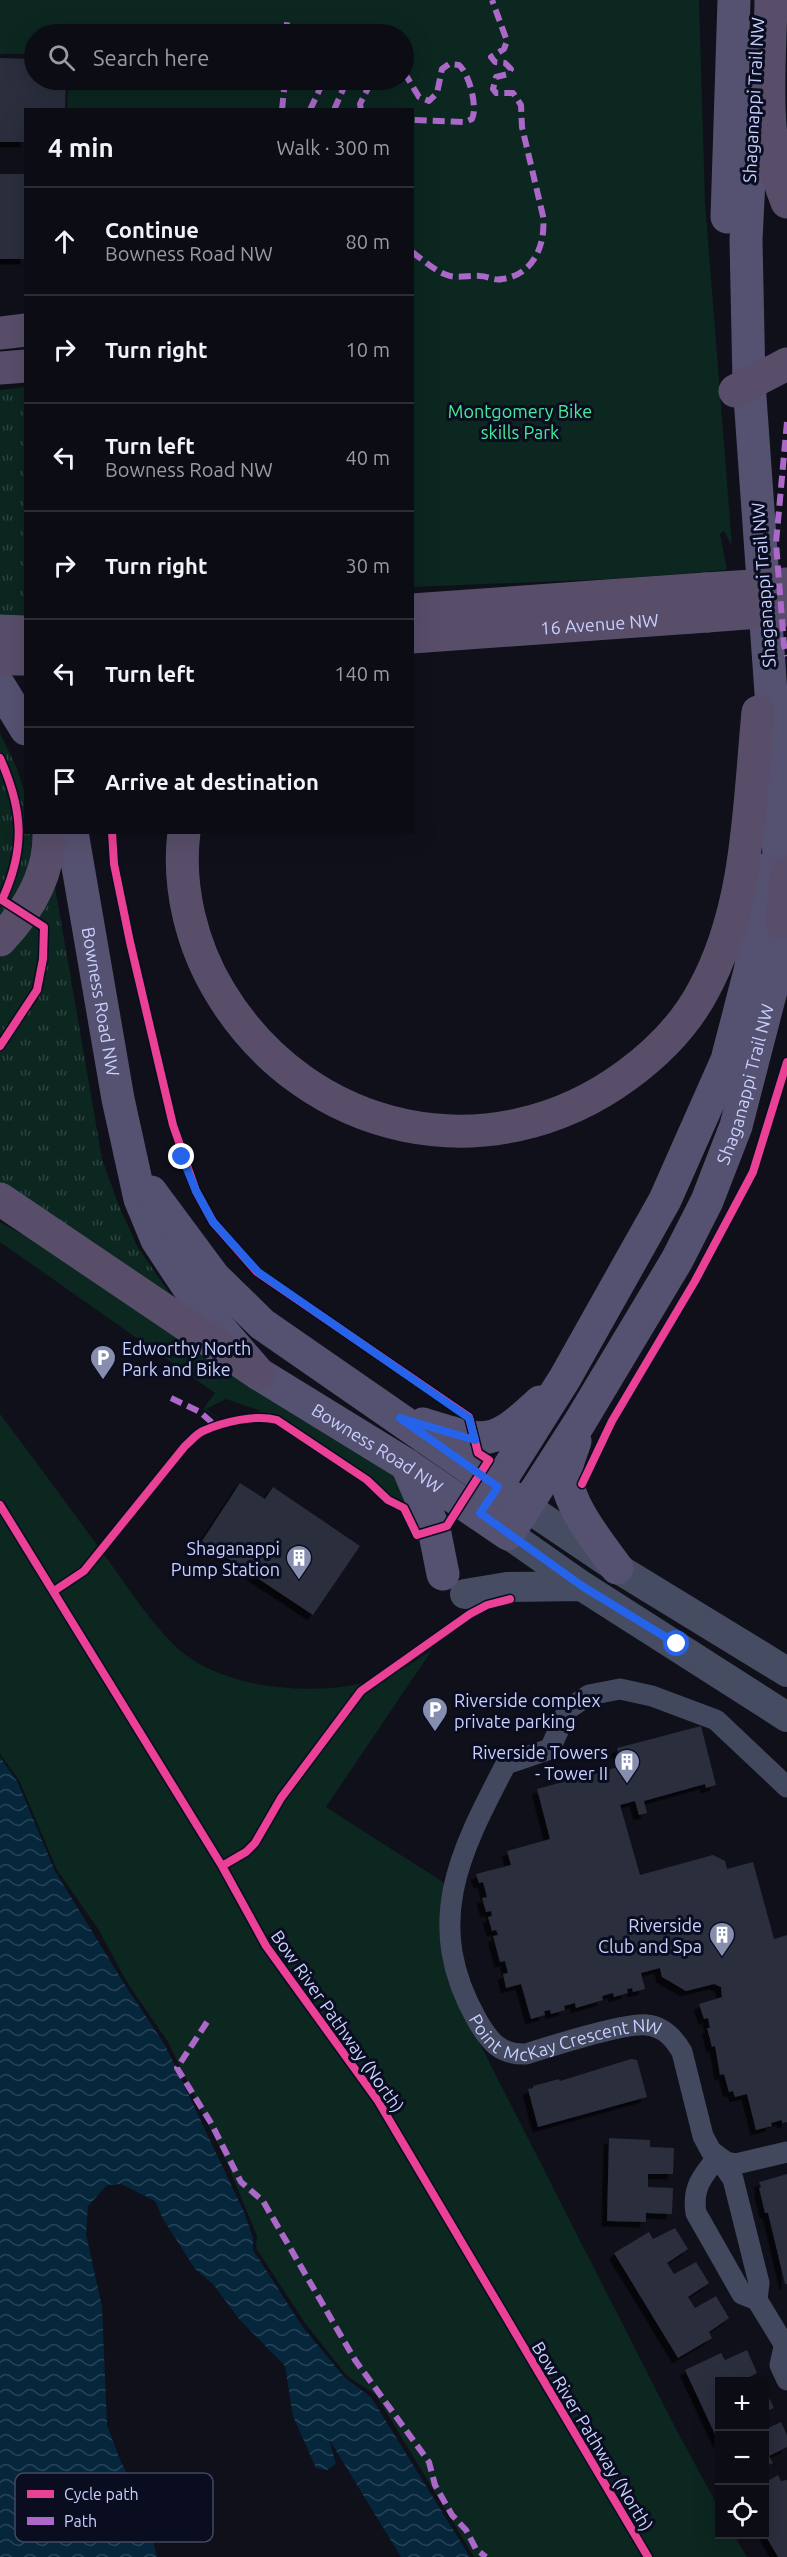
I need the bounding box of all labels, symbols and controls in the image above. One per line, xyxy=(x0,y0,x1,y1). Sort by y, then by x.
street label: Shaganappi Trail NW xyxy=(739,16,767,183)
search box xyxy=(24,24,414,90)
icon: search xyxy=(45,41,78,74)
text: Search here xyxy=(93,45,209,70)
text: 4 min xyxy=(48,133,114,162)
text: Walk · 300 m xyxy=(277,136,390,159)
text: Continue xyxy=(105,217,199,242)
icon: ahead xyxy=(48,225,81,258)
text: 80 m xyxy=(346,230,390,253)
text: Bowness Road NW xyxy=(105,242,273,265)
icon: right xyxy=(48,333,81,366)
text: Turn right xyxy=(105,337,207,362)
text: 10 m xyxy=(346,338,390,361)
park label: Montgomery Bike skills Park xyxy=(448,401,592,442)
text: Turn left xyxy=(105,433,195,458)
icon: left xyxy=(48,441,81,474)
text: 40 m xyxy=(346,446,390,469)
text: Bowness Road NW xyxy=(105,458,273,481)
street label: Shaganappi Trail NW xyxy=(747,501,779,668)
icon: right xyxy=(48,549,81,582)
text: Turn right xyxy=(105,553,207,578)
text: 30 m xyxy=(346,554,390,577)
street label: 16 Avenue NW xyxy=(540,609,660,638)
icon: left xyxy=(48,657,81,690)
text: Turn left xyxy=(105,661,195,686)
text: 140 m xyxy=(334,662,390,685)
icon: arrive xyxy=(48,765,81,798)
text: Arrive at destination xyxy=(105,769,319,794)
street label: Bowness Road NW xyxy=(79,925,124,1078)
street label: Shaganappi Trail NW xyxy=(712,1001,777,1167)
route end xyxy=(168,1143,194,1169)
place label: Edworthy North Park and Bike xyxy=(122,1338,251,1379)
parking icon: Edworthy North Park and Bike xyxy=(88,1343,118,1381)
street label: Bowness Road NW xyxy=(308,1399,447,1497)
place label: Shaganappi Pump Station xyxy=(171,1538,280,1579)
building icon: Shaganappi Pump Station xyxy=(284,1543,314,1581)
route start xyxy=(663,1630,689,1656)
place label: Riverside complex private parking xyxy=(454,1690,601,1731)
parking icon: Riverside complex private parking xyxy=(420,1695,450,1733)
place label: Riverside Towers - Tower II xyxy=(472,1742,608,1783)
building icon: Riverside Towers - Tower II xyxy=(612,1747,642,1785)
place label: Riverside Club and Spa xyxy=(598,1915,702,1956)
building icon: Riverside Club and Spa xyxy=(707,1920,737,1958)
street label: Bow River Pathway (North) xyxy=(267,1926,408,2116)
street label: Point McKay Crescent NW xyxy=(466,2010,665,2064)
street label: Bow River Pathway (North) xyxy=(528,2338,657,2535)
map controls xyxy=(715,2377,769,2539)
button: + xyxy=(715,2377,769,2431)
button: − xyxy=(715,2431,769,2485)
legend xyxy=(15,2473,213,2542)
text: Cycle path xyxy=(64,2485,139,2503)
button: locate xyxy=(715,2485,769,2539)
text: Path xyxy=(64,2512,97,2530)

